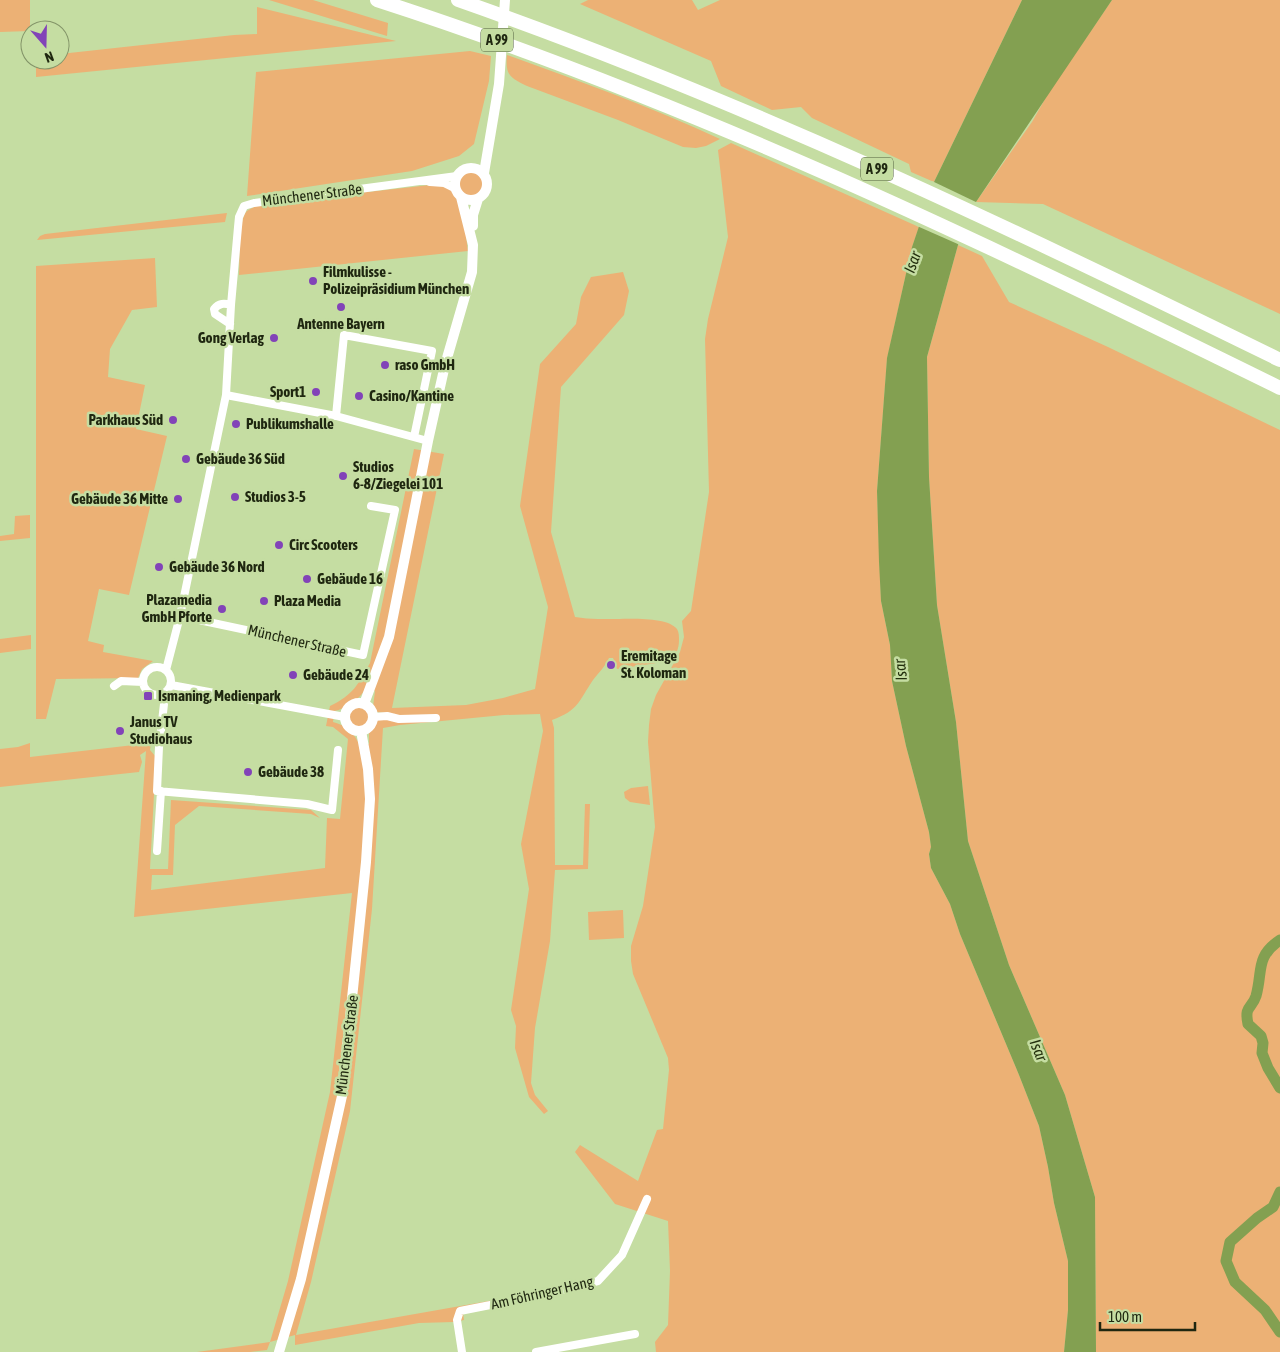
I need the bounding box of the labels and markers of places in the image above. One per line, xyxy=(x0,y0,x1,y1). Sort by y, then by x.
place label: Filmkulisse - Polizeipräsidium München xyxy=(323,263,469,297)
marker: Filmkulisse - Polizeipräsidium München xyxy=(307,275,319,287)
marker: Antenne Bayern xyxy=(335,301,347,313)
place label: Antenne Bayern xyxy=(296,315,385,332)
place label: Gong Verlag xyxy=(198,329,265,346)
marker: Gong Verlag xyxy=(268,332,280,344)
place label: raso GmbH xyxy=(395,356,455,373)
marker: raso GmbH xyxy=(379,359,391,371)
place label: Sport1 xyxy=(270,383,306,400)
marker: Sport1 xyxy=(310,386,322,398)
place label: Casino/Kantine xyxy=(369,387,454,404)
marker: Casino/Kantine xyxy=(353,390,365,402)
place label: Parkhaus Süd xyxy=(88,411,163,428)
marker: Parkhaus Süd xyxy=(167,414,179,426)
place label: Publikumshalle xyxy=(246,415,334,432)
marker: Publikumshalle xyxy=(230,418,242,430)
place label: Gebäude 36 Süd xyxy=(196,450,285,467)
marker: Gebäude 36 Süd xyxy=(180,453,192,465)
place label: Studios 6-8/Ziegelei 101 xyxy=(353,458,443,492)
marker: Studios 6-8/Ziegelei 101 xyxy=(337,470,349,482)
place label: Studios 3-5 xyxy=(245,488,306,505)
place label: Gebäude 36 Mitte xyxy=(71,490,168,507)
marker: Studios 3-5 xyxy=(229,491,241,503)
marker: Gebäude 36 Mitte xyxy=(172,493,184,505)
place label: Circ Scooters xyxy=(289,536,359,553)
marker: Circ Scooters xyxy=(273,539,285,551)
place label: Gebäude 36 Nord xyxy=(169,558,265,575)
marker: Gebäude 36 Nord xyxy=(153,561,165,573)
place label: Gebäude 16 xyxy=(317,570,383,587)
marker: Gebäude 16 xyxy=(301,573,313,585)
place label: Plazamedia GmbH Pforte xyxy=(142,591,212,625)
place label: Plaza Media xyxy=(274,592,341,609)
marker: Plaza Media xyxy=(258,595,270,607)
marker: Plazamedia GmbH Pforte xyxy=(216,603,228,615)
place label: Eremitage St. Koloman xyxy=(621,647,686,681)
marker: Eremitage St. Koloman xyxy=(605,659,617,671)
place label: Gebäude 24 xyxy=(303,666,369,683)
marker: Gebäude 24 xyxy=(287,669,299,681)
place label: Ismaning, Medienpark xyxy=(158,687,281,704)
marker: Ismaning, Medienpark xyxy=(142,690,154,702)
place label: Janus TV Studiohaus xyxy=(129,713,193,747)
marker: Janus TV Studiohaus xyxy=(114,725,126,737)
place label: Gebäude 38 xyxy=(258,763,324,780)
marker: Gebäude 38 xyxy=(242,766,254,778)

